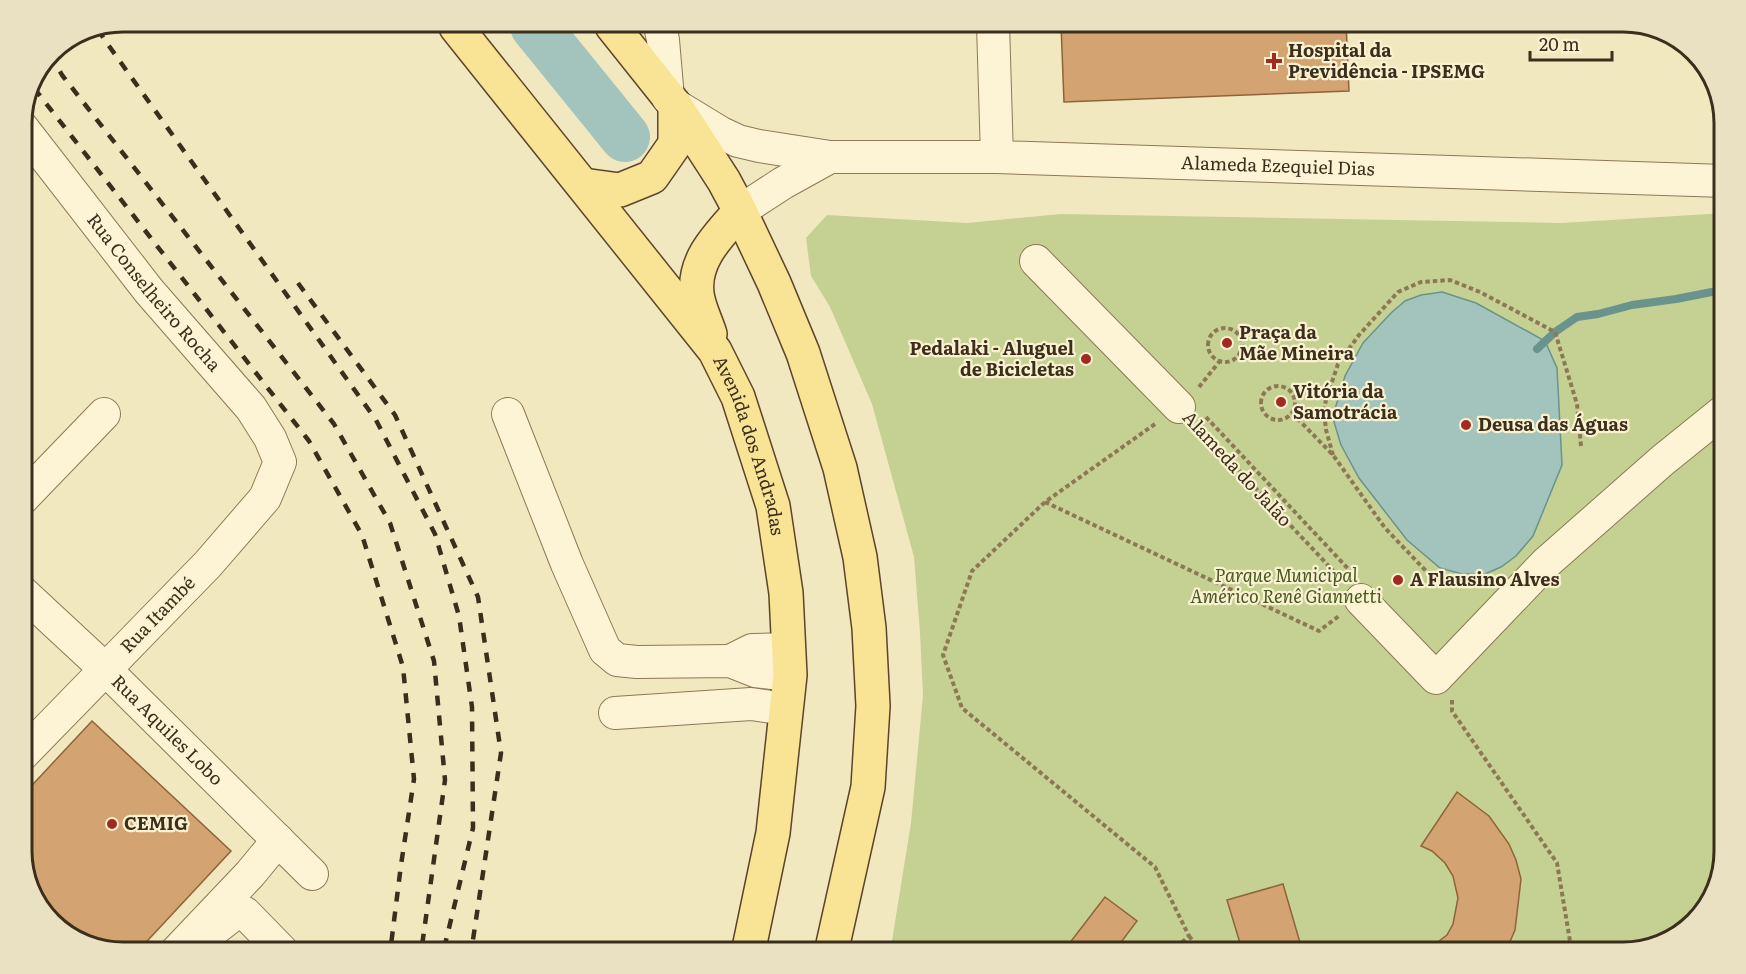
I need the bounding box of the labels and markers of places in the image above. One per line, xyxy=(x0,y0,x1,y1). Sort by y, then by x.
place label: Hospital da Previdência - IPSEMG xyxy=(1288,36,1485,84)
marker: Hospital da Previdência - IPSEMG xyxy=(1265,52,1283,70)
place label: Praça da Mãe Mineira xyxy=(1239,318,1355,366)
place label: Pedalaki - Aluguel de Bicicletas xyxy=(910,334,1074,382)
marker: Praça da Mãe Mineira xyxy=(1220,336,1234,350)
marker: Pedalaki - Aluguel de Bicicletas xyxy=(1079,352,1093,366)
place label: Vitória da Samotrácia xyxy=(1293,377,1398,425)
marker: Vitória da Samotrácia xyxy=(1274,395,1288,409)
place label: Deusa das Águas xyxy=(1478,410,1628,437)
marker: Deusa das Águas xyxy=(1459,418,1473,432)
place label: A Flausino Alves xyxy=(1410,565,1559,592)
marker: A Flausino Alves xyxy=(1391,573,1405,587)
place label: CEMIG xyxy=(124,809,188,836)
marker: CEMIG xyxy=(105,817,119,831)

